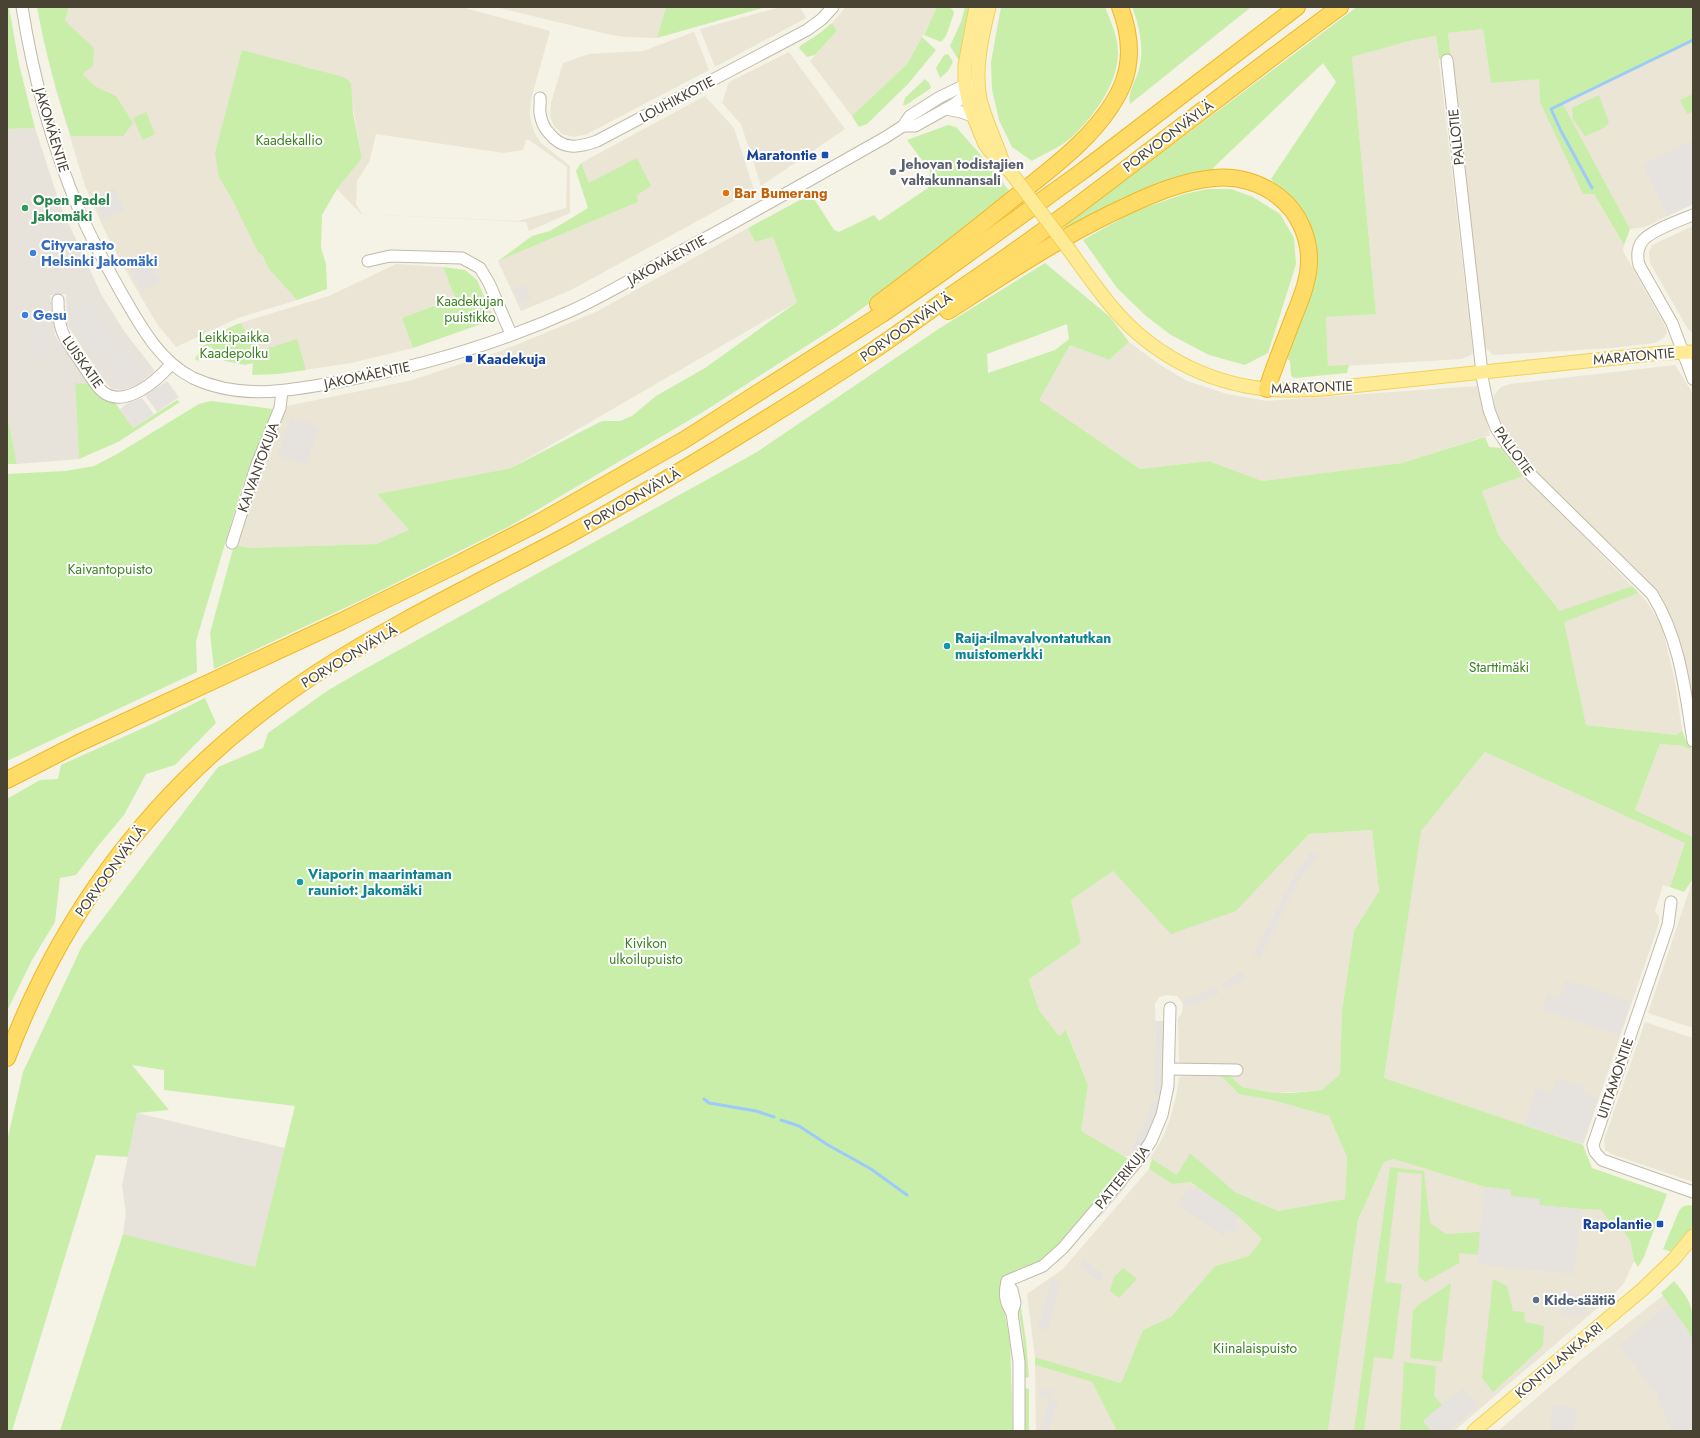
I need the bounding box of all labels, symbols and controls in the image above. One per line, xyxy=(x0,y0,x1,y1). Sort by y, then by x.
street label: LOUHIKKOTIE xyxy=(636,71,718,127)
street label: JAKOMÄENTIE xyxy=(29,83,74,175)
street label: PORVOONVÄYLÄ xyxy=(1119,95,1218,177)
street label: PALLOTIE xyxy=(1443,108,1469,166)
park label: Kaadekallio xyxy=(255,130,323,150)
place label: Maratontie xyxy=(747,145,817,165)
marker: Maratontie xyxy=(820,150,830,160)
place label: Jehovan todistajien valtakunnansali xyxy=(898,154,1024,190)
marker: Jehovan todistajien valtakunnansali xyxy=(888,167,898,177)
place label: Bar Bumerang xyxy=(734,183,828,203)
marker: Bar Bumerang xyxy=(721,188,731,198)
place label: Open Padel Jakomäki xyxy=(30,190,110,226)
marker: Open Padel Jakomäki xyxy=(20,203,30,213)
street label: JAKOMÄENTIE xyxy=(622,230,710,291)
place label: Cityvarasto Helsinki Jakomäki xyxy=(41,235,158,271)
marker: Cityvarasto Helsinki Jakomäki xyxy=(28,248,38,258)
street label: PORVOONVÄYLÄ xyxy=(856,287,957,366)
park label: Kaadekujan puistikko xyxy=(436,291,504,327)
place label: Gesu xyxy=(33,305,67,325)
marker: Gesu xyxy=(20,310,30,320)
park label: Leikkipaikka Kaadepolku xyxy=(199,327,269,363)
street label: LUISKATIE xyxy=(58,332,108,392)
street label: MARATONTIE xyxy=(1592,342,1676,370)
place label: Kaadekuja xyxy=(477,349,546,369)
marker: Kaadekuja xyxy=(464,354,474,364)
street label: JAKOMÄENTIE xyxy=(320,356,412,394)
street label: MARATONTIE xyxy=(1271,376,1353,398)
street label: KAIVANTOKUJA xyxy=(232,418,284,515)
street label: PALLOTIE xyxy=(1489,422,1539,480)
street label: PORVOONVÄYLÄ xyxy=(580,463,685,535)
park label: Kaivantopuisto xyxy=(67,559,153,579)
street label: PORVOONVÄYLÄ xyxy=(297,619,401,693)
place label: Raija-ilmavalvontatutkan muistomerkki xyxy=(955,628,1111,664)
marker: Raija-ilmavalvontatutkan muistomerkki xyxy=(942,641,952,651)
park label: Starttimäki xyxy=(1469,657,1529,677)
street label: PORVOONVÄYLÄ xyxy=(70,821,150,921)
place label: Viaporin maarintaman rauniot: Jakomäki xyxy=(307,864,452,900)
marker: Viaporin maarintaman rauniot: Jakomäki xyxy=(295,877,305,887)
park label: Kivikon ulkoilupuisto xyxy=(609,933,683,969)
street label: UITTAMONTIE xyxy=(1592,1035,1638,1121)
street label: PATTERIKUJA xyxy=(1090,1140,1154,1213)
place label: Rapolantie xyxy=(1583,1214,1652,1234)
marker: Rapolantie xyxy=(1655,1219,1665,1229)
place label: Kide-säätiö xyxy=(1544,1290,1616,1310)
marker: Kide-säätiö xyxy=(1531,1295,1541,1305)
street label: KONTULANKAARI xyxy=(1511,1317,1607,1403)
park label: Kiinalaispuisto xyxy=(1213,1338,1297,1358)

